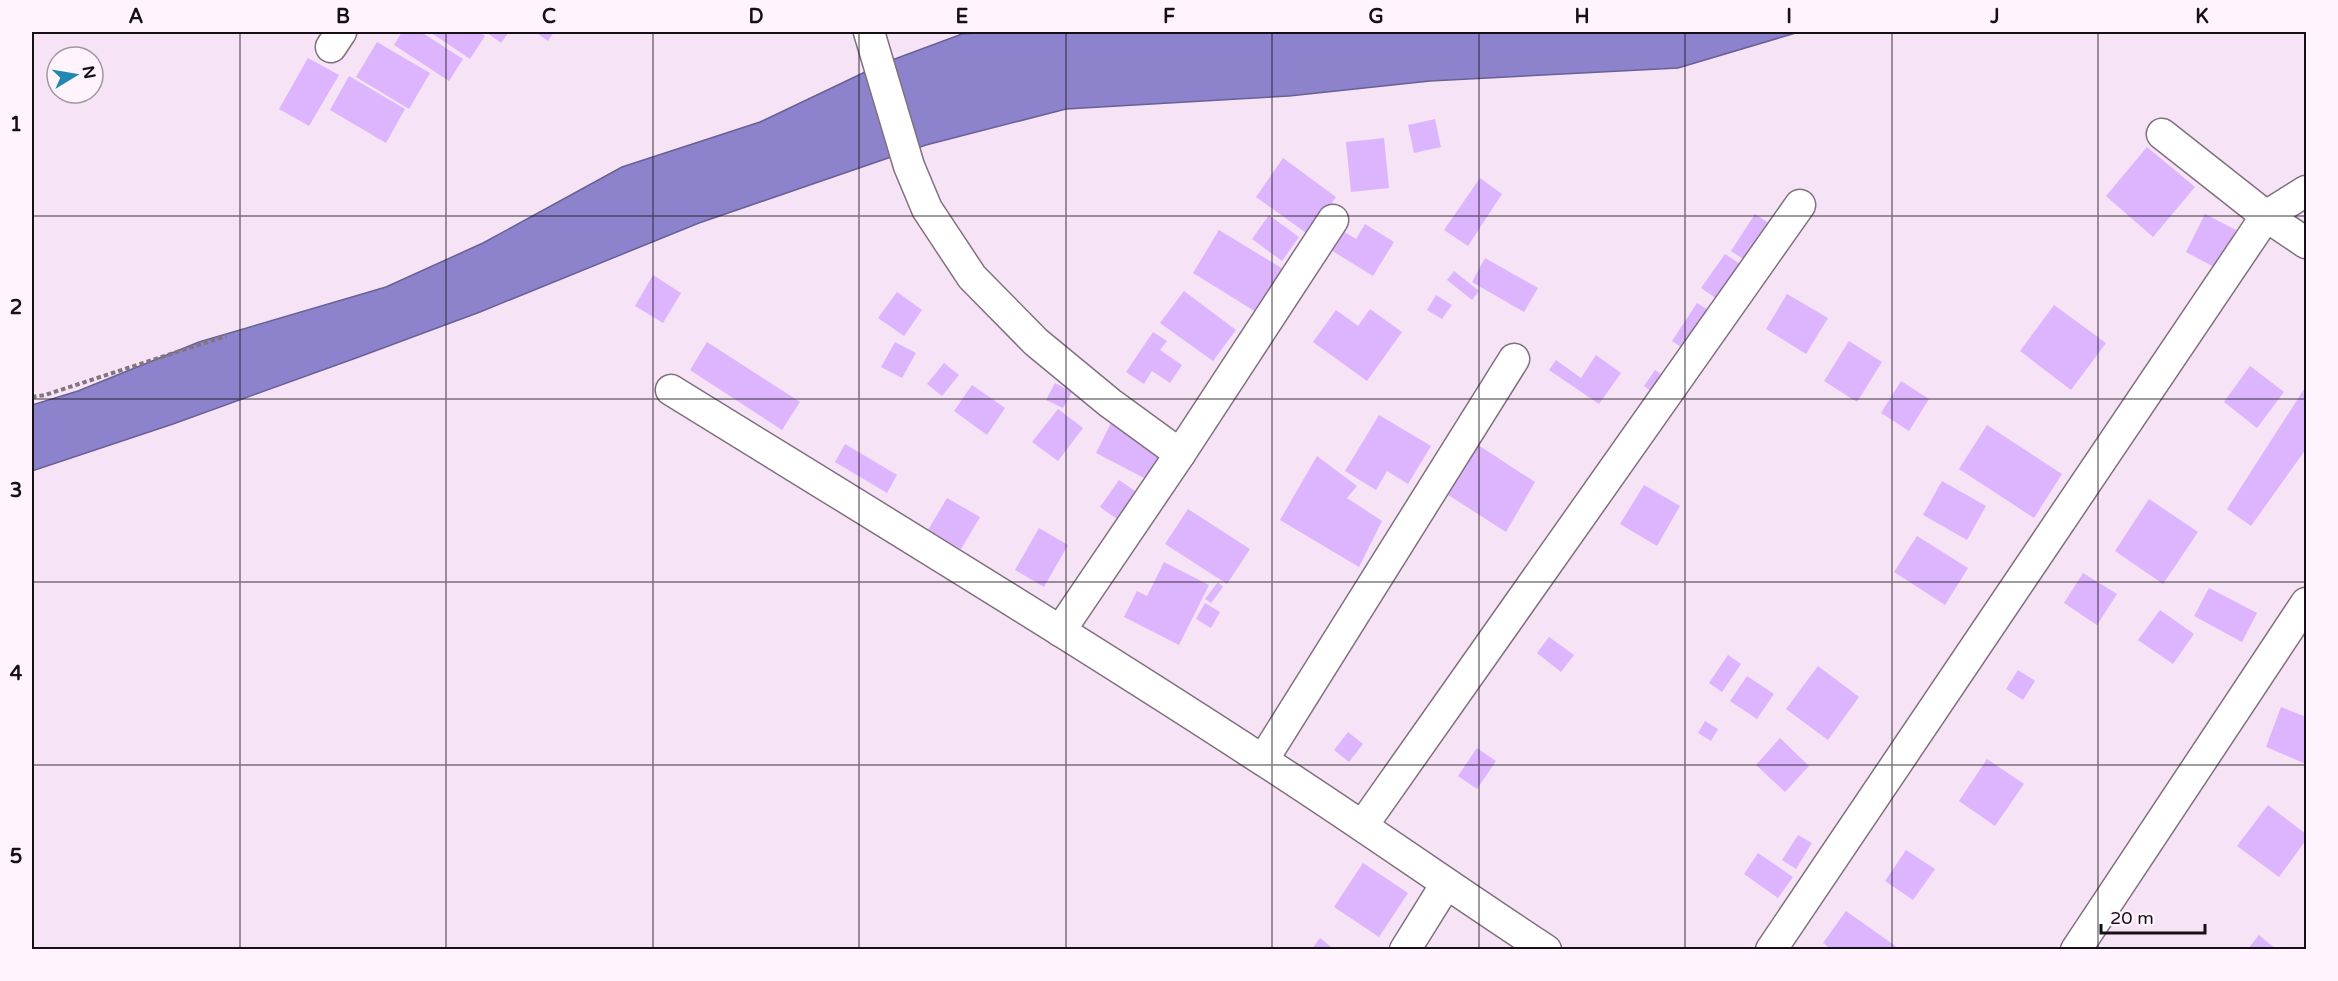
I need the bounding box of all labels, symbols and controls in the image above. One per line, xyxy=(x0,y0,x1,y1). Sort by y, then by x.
text: A xyxy=(129,5,144,29)
text: B xyxy=(336,5,350,29)
text: C xyxy=(542,5,556,29)
text: D xyxy=(748,5,764,29)
text: E xyxy=(956,5,969,29)
text: F xyxy=(1163,5,1175,29)
text: G xyxy=(1368,5,1384,29)
text: H xyxy=(1574,5,1590,29)
text: I xyxy=(1786,5,1792,29)
text: J xyxy=(1989,5,2000,29)
text: K xyxy=(2195,5,2209,29)
north arrow xyxy=(45,45,105,105)
text: N xyxy=(78,64,100,81)
text: 1 xyxy=(10,113,22,137)
text: 2 xyxy=(10,296,22,320)
text: 3 xyxy=(10,479,22,503)
text: 4 xyxy=(10,662,23,686)
text: 5 xyxy=(10,845,22,869)
scale bar xyxy=(2101,897,2204,935)
text: 20 m xyxy=(2110,907,2154,929)

